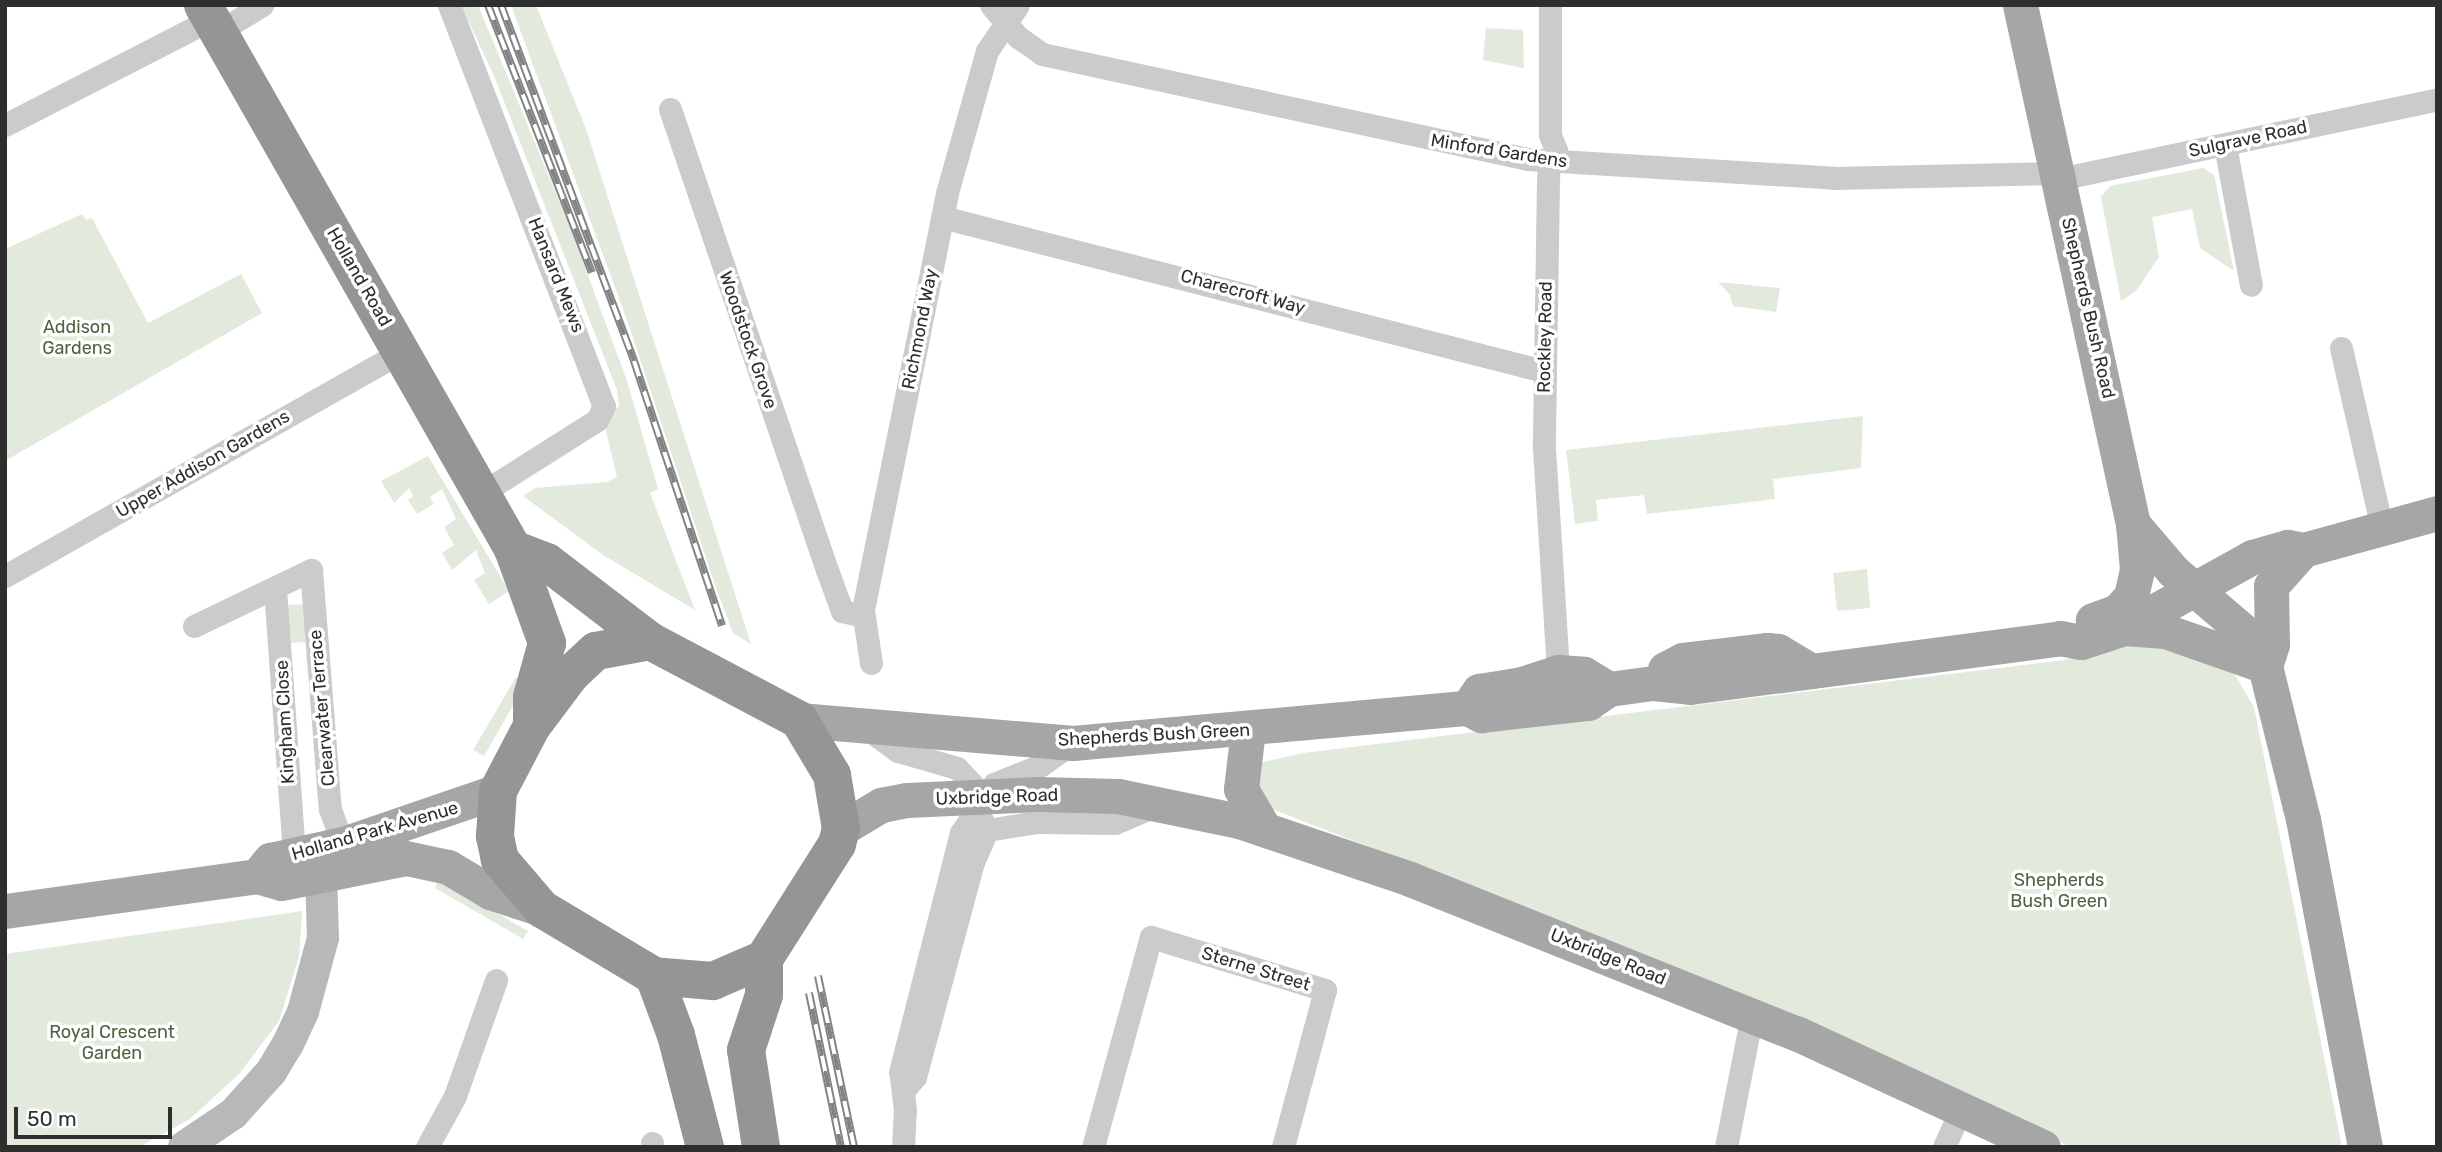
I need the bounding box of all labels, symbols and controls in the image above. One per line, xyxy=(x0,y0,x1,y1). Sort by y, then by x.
street label: Sulgrave Road xyxy=(2187,116,2309,162)
street label: Minford Gardens xyxy=(1429,130,1569,172)
street label: Hansard Mews xyxy=(523,214,589,336)
street label: Shepherds Bush Road xyxy=(2057,215,2119,401)
street label: Holland Road xyxy=(322,224,396,330)
street label: Charecroft Way xyxy=(1178,265,1308,319)
street label: Richmond Way xyxy=(898,267,942,391)
street label: Woodstock Grove xyxy=(714,268,782,412)
street label: Rockley Road xyxy=(1533,281,1557,393)
park label: Addison Gardens xyxy=(42,317,112,360)
street label: Upper Addison Gardens xyxy=(112,405,294,523)
street label: Clearwater Terrace xyxy=(304,628,340,788)
street label: Kingham Close xyxy=(271,659,299,785)
street label: Shepherds Bush Green xyxy=(1057,719,1251,751)
street label: Uxbridge Road xyxy=(935,784,1059,810)
street label: Holland Park Avenue xyxy=(289,797,461,865)
park label: Shepherds Bush Green xyxy=(2010,870,2108,912)
street label: Uxbridge Road xyxy=(1547,924,1669,990)
street label: Sterne Street xyxy=(1199,942,1313,996)
park label: Royal Crescent Garden xyxy=(49,1022,175,1064)
scale bar xyxy=(18,1092,175,1136)
text: 50 m xyxy=(27,1106,77,1131)

